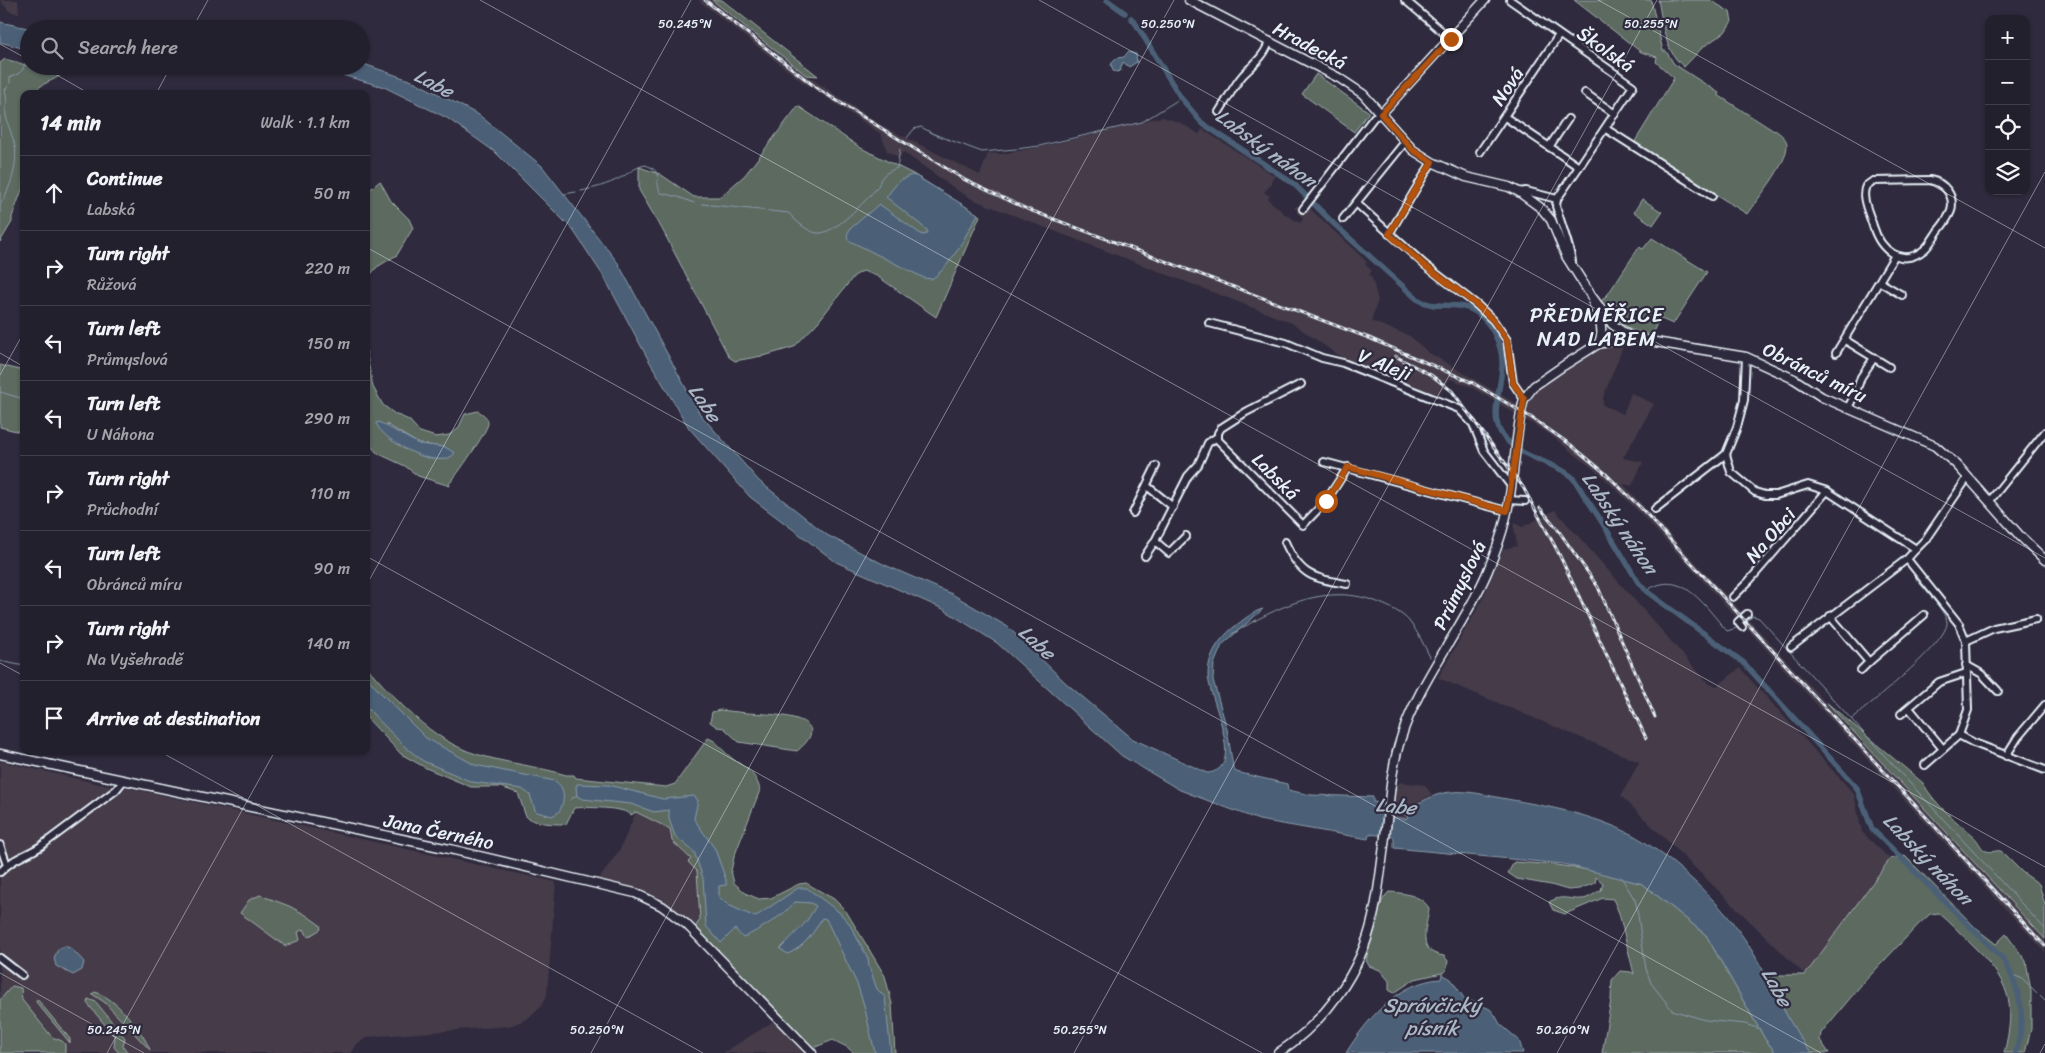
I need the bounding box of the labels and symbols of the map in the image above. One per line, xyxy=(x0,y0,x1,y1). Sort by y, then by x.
street label: Hradecká xyxy=(1267,12,1353,79)
text: 50.245°N xyxy=(658,13,713,35)
text: 50.250°N xyxy=(1141,13,1196,35)
text: 50.255°N xyxy=(1624,13,1678,35)
street label: Školská xyxy=(1570,17,1642,82)
route end xyxy=(1440,28,1463,51)
water label: Labe xyxy=(408,58,461,109)
street label: Nová xyxy=(1482,60,1533,113)
water label: Labský náhon xyxy=(1208,100,1325,198)
district label: PŘEDMĚŘICE NAD LABEM xyxy=(1530,296,1665,358)
street label: Obránců míru xyxy=(1757,333,1873,412)
street label: V Aleji xyxy=(1353,339,1417,390)
water label: Labe xyxy=(679,377,731,431)
street label: Labská xyxy=(1244,444,1308,509)
water label: Labský náhon xyxy=(1572,465,1668,584)
route start xyxy=(1315,490,1338,513)
street label: Na Obci xyxy=(1737,499,1805,571)
street label: Průmyslová xyxy=(1424,534,1496,636)
water label: Labe xyxy=(1010,616,1065,670)
water label: Labe xyxy=(1374,787,1419,826)
street label: Jana Černého xyxy=(380,804,497,859)
water label: Labský náhon xyxy=(1874,805,1983,915)
water label: Labe xyxy=(1751,961,1803,1015)
water label: Správčický písník xyxy=(1383,988,1484,1046)
text: 50.245°N xyxy=(87,1019,142,1041)
text: 50.250°N xyxy=(570,1019,625,1041)
text: 50.255°N xyxy=(1053,1019,1107,1041)
text: 50.260°N xyxy=(1536,1019,1590,1041)

